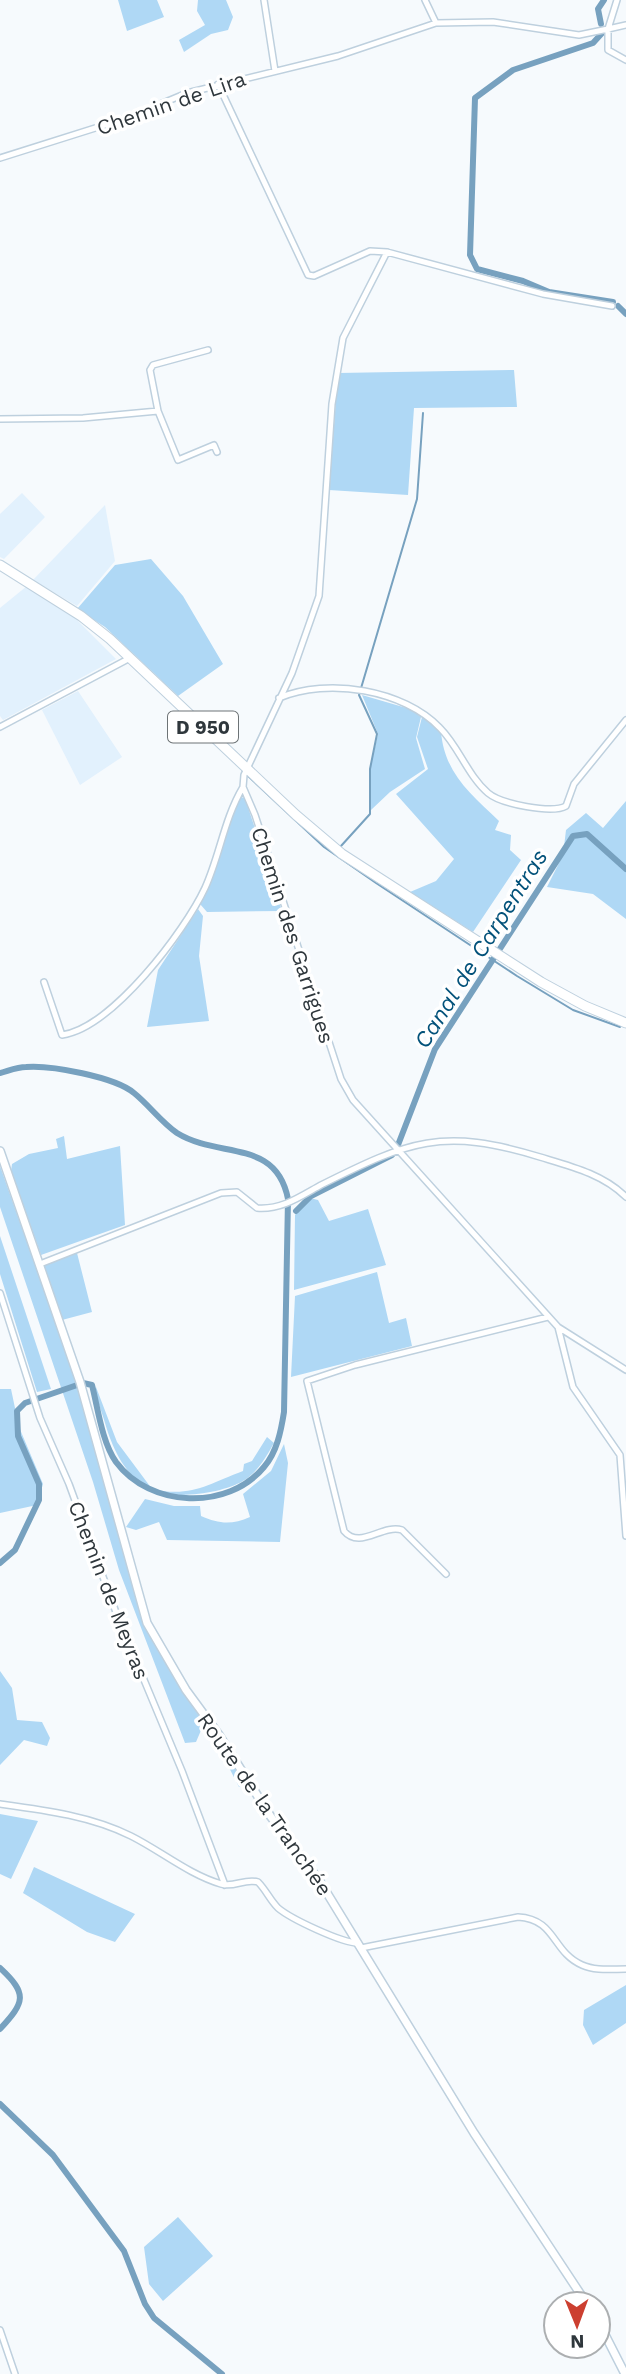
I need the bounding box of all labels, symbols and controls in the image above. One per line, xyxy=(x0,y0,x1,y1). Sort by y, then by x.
street label: Chemin de Lira xyxy=(93,66,249,140)
road number: D 950 xyxy=(168,712,238,742)
street label: Chemin des Garrigues xyxy=(246,824,340,1046)
water label: Canal de Carpentras xyxy=(409,844,553,1053)
street label: Chemin de Meyras xyxy=(63,1497,155,1683)
street label: Route de la Tranchée xyxy=(192,1708,338,1900)
north arrow xyxy=(542,2290,612,2360)
text: N xyxy=(570,2330,585,2353)

